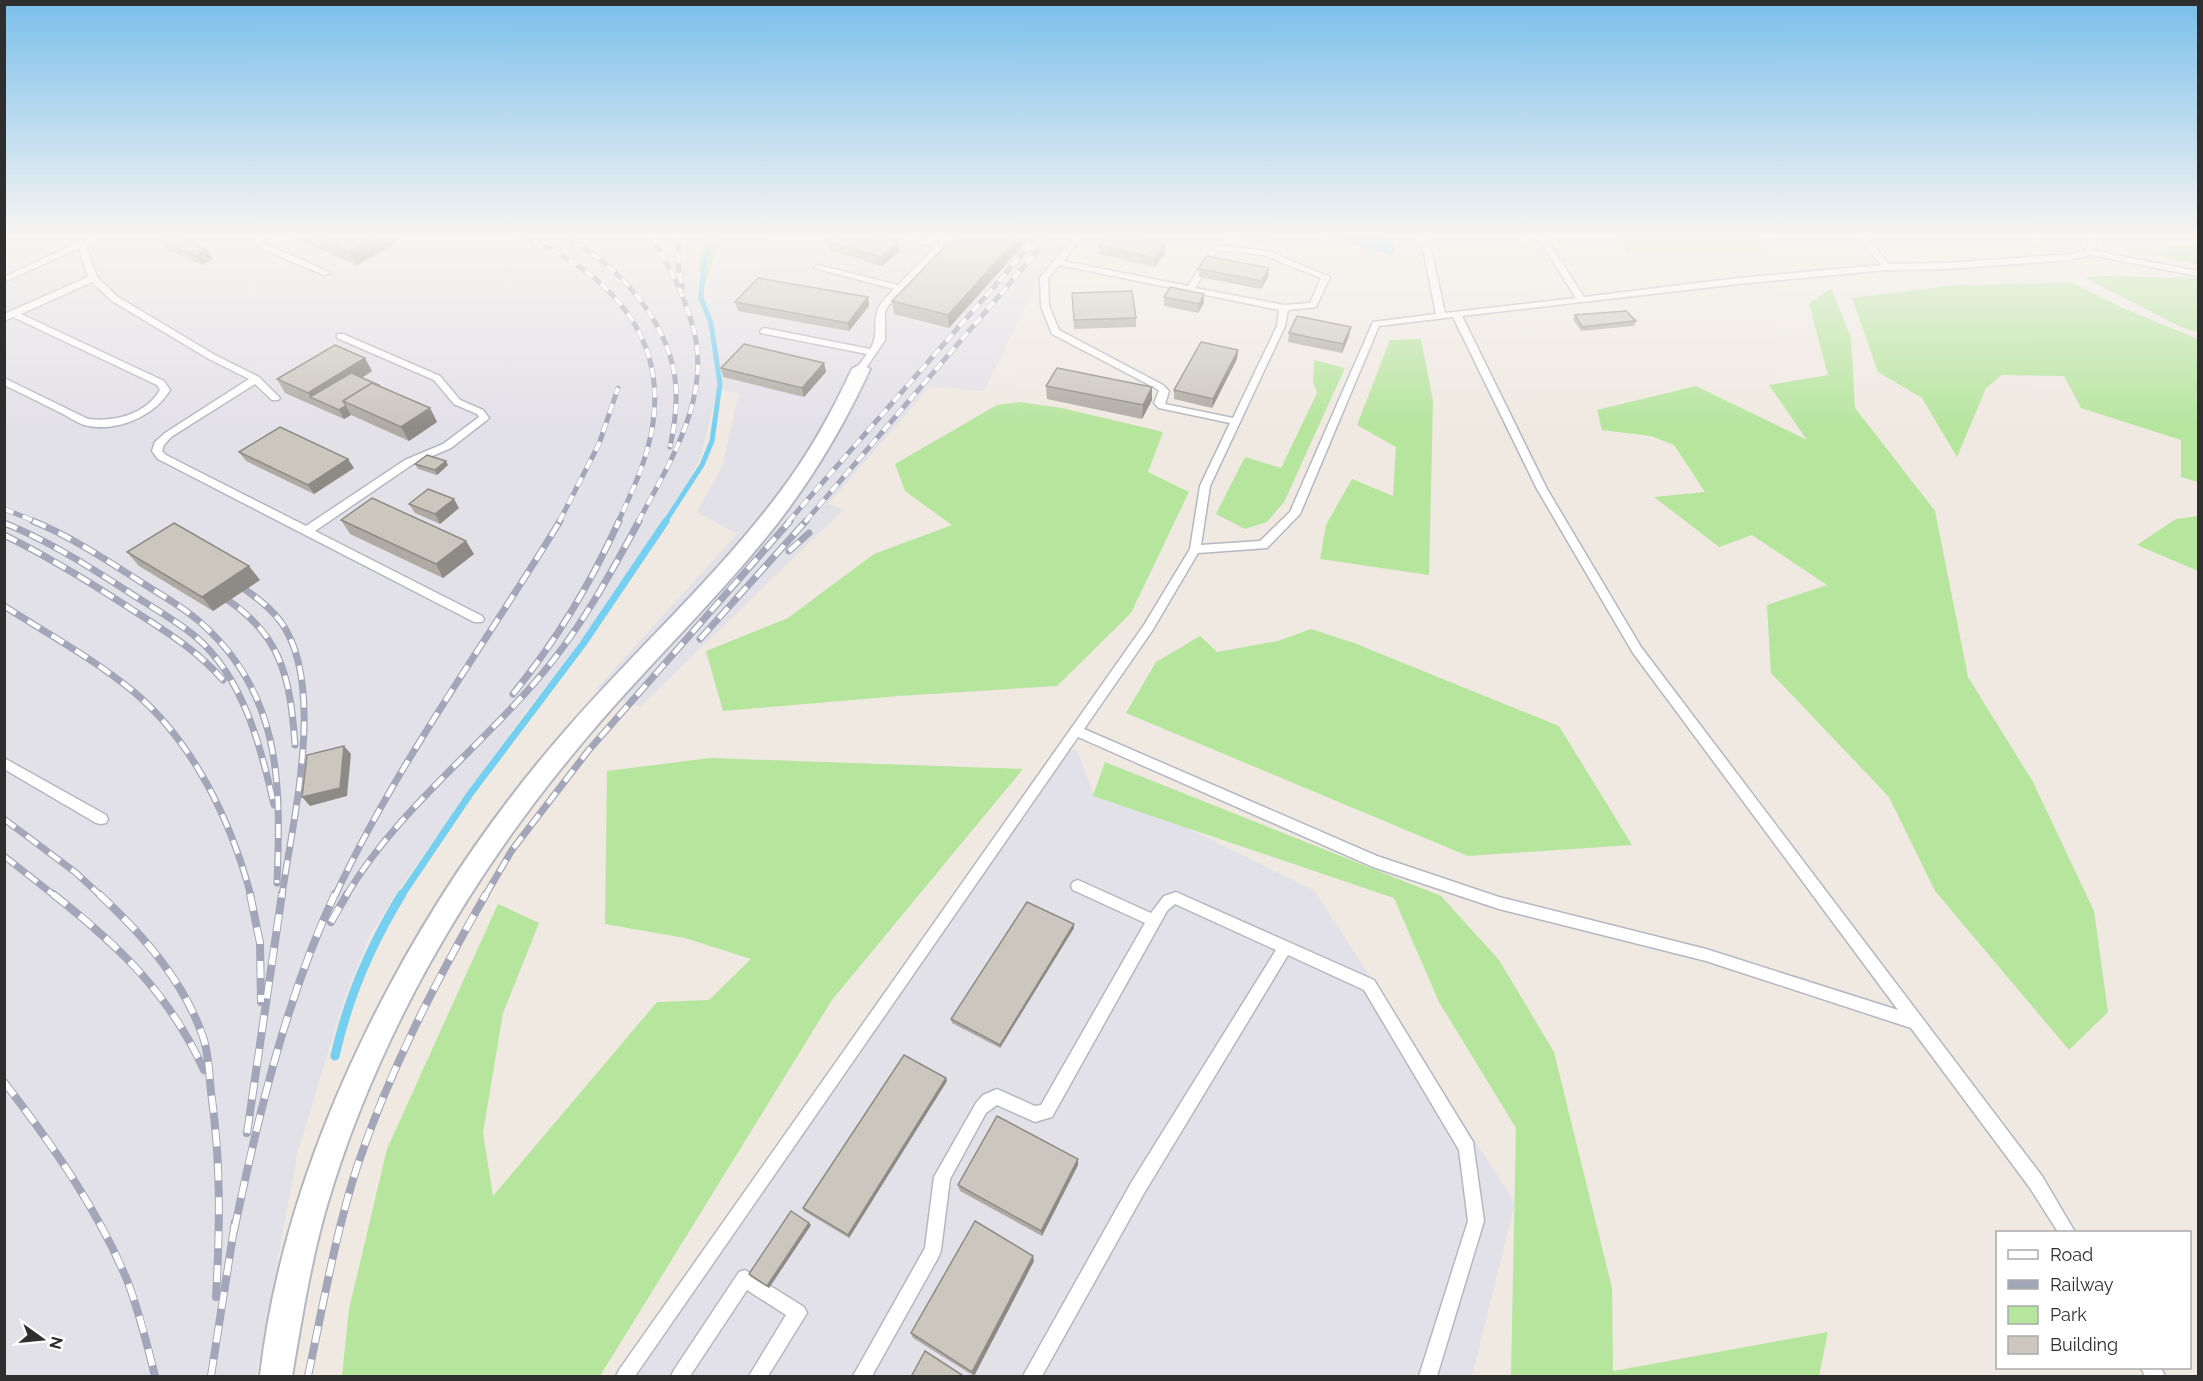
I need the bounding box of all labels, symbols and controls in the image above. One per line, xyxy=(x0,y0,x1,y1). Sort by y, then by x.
legend xyxy=(1996,1231,2191,1369)
text: Road xyxy=(2050,1244,2093,1265)
text: Railway xyxy=(2050,1274,2114,1295)
text: Park xyxy=(2050,1304,2087,1325)
north arrow xyxy=(12,1309,72,1369)
text: N xyxy=(45,1334,67,1351)
text: Building xyxy=(2050,1334,2118,1355)

